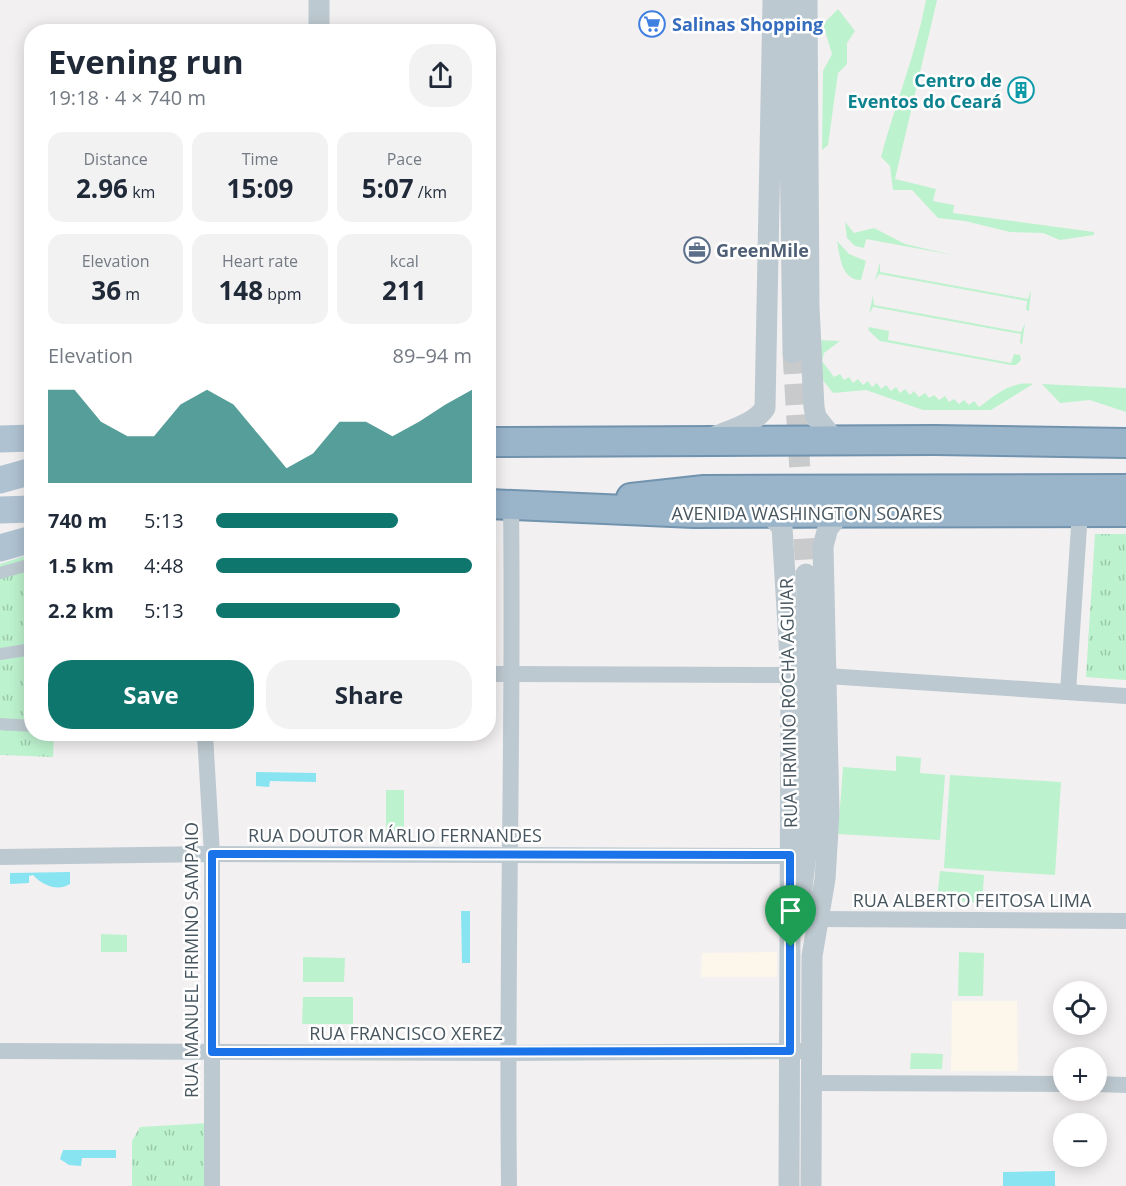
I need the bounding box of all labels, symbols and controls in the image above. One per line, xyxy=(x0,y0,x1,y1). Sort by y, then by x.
supermarket icon: Salinas Shopping xyxy=(637,9,667,39)
place label: Salinas Shopping xyxy=(672,12,823,36)
text: Evening run xyxy=(48,39,244,84)
button: share xyxy=(409,44,472,107)
place label: Centro de Eventos do Ceará xyxy=(847,68,1002,113)
building icon: Centro de Eventos do Ceará xyxy=(1006,75,1036,105)
text: 19:18 · 4 × 740 m xyxy=(48,84,206,111)
text: Distance xyxy=(84,148,148,170)
text: Time xyxy=(242,148,278,170)
text: Pace xyxy=(387,148,422,170)
text: 2.96 xyxy=(76,170,128,206)
text: 15:09 xyxy=(227,170,293,206)
text: 5:07 xyxy=(362,170,414,206)
text: km xyxy=(128,181,155,203)
text: /km xyxy=(414,181,447,203)
office icon: GreenMile xyxy=(682,235,712,265)
place label: GreenMile xyxy=(716,238,809,262)
text: Elevation xyxy=(82,250,150,272)
text: Heart rate xyxy=(222,250,298,272)
text: kcal xyxy=(390,250,419,272)
text: 36 xyxy=(91,272,121,308)
text: 148 xyxy=(218,272,263,308)
text: 211 xyxy=(382,272,427,308)
text: m xyxy=(121,283,140,305)
text: bpm xyxy=(263,283,302,305)
text: Elevation xyxy=(48,342,133,369)
text: 89–94 m xyxy=(393,342,472,369)
street label: AVENIDA WASHINGTON SOARES xyxy=(671,501,943,525)
text: 740 m xyxy=(48,507,107,534)
text: 5:13 xyxy=(144,507,184,534)
text: 1.5 km xyxy=(48,552,114,579)
text: 4:48 xyxy=(144,552,184,579)
street label: RUA FIRMINO ROCHA AGUIAR xyxy=(774,578,802,828)
text: 2.2 km xyxy=(48,597,114,624)
text: 5:13 xyxy=(144,597,184,624)
button: Save xyxy=(48,660,254,729)
button: Share xyxy=(266,660,472,729)
street label: RUA MANUEL FIRMINO SAMPAIO xyxy=(179,822,203,1098)
street label: RUA DOUTOR MÁRLIO FERNANDES xyxy=(248,823,542,847)
pin xyxy=(765,885,816,947)
street label: RUA ALBERTO FEITOSA LIMA xyxy=(853,888,1092,912)
icon: arrive xyxy=(774,894,807,927)
map controls xyxy=(1053,981,1107,1167)
button: locate xyxy=(1053,981,1107,1035)
street label: RUA FRANCISCO XEREZ xyxy=(309,1021,503,1045)
button: + xyxy=(1053,1047,1107,1101)
button: − xyxy=(1053,1113,1107,1167)

